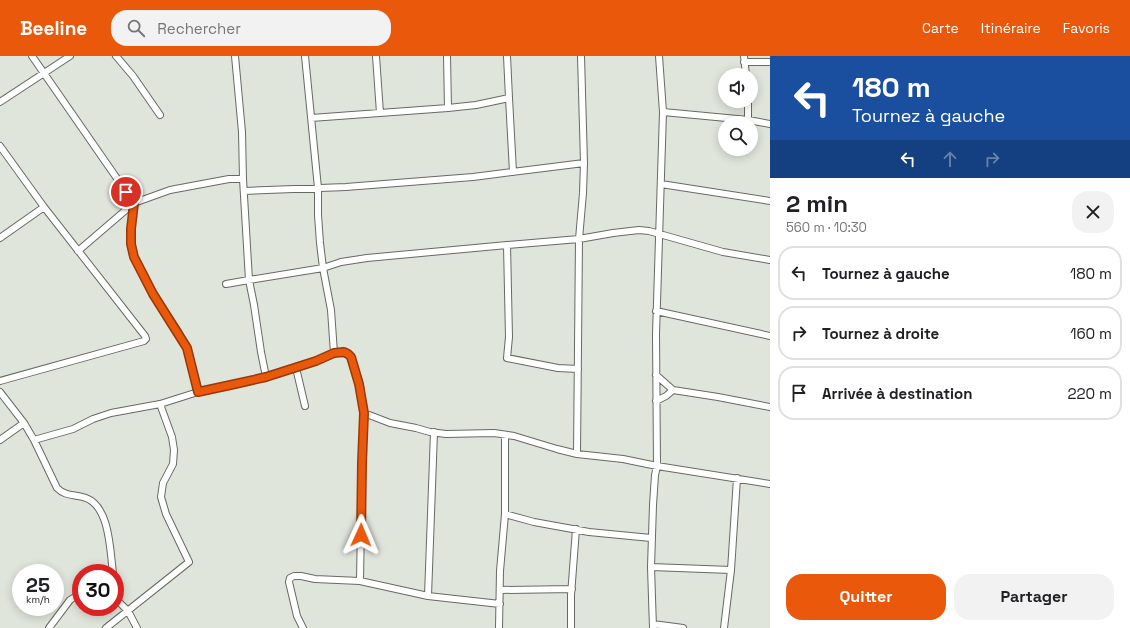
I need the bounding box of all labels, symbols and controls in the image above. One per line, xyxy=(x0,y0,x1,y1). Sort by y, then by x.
search box xyxy=(111,10,391,46)
text: Beeline xyxy=(20,16,87,41)
icon: search xyxy=(125,17,147,39)
text: Rechercher xyxy=(157,19,241,38)
text: Carte xyxy=(922,19,959,37)
text: Itinéraire xyxy=(981,19,1041,37)
text: Favoris xyxy=(1063,19,1110,37)
map controls xyxy=(718,68,758,156)
button: sound xyxy=(718,68,758,108)
text: 180 m xyxy=(852,69,931,105)
icon: left xyxy=(786,72,838,124)
text: Tournez à gauche xyxy=(852,104,1005,127)
button: search xyxy=(718,116,758,156)
icon: left xyxy=(897,148,919,170)
icon: ahead xyxy=(939,148,961,170)
icon: right xyxy=(981,148,1003,170)
pin xyxy=(109,175,143,209)
icon: arrive xyxy=(115,181,137,203)
text: 2 min xyxy=(786,188,848,219)
button: close xyxy=(1072,191,1114,233)
text: 560 m · 10:30 xyxy=(786,219,867,236)
icon: left xyxy=(788,262,810,284)
text: Tournez à gauche xyxy=(822,264,950,283)
text: 180 m xyxy=(1070,264,1112,283)
icon: right xyxy=(788,322,810,344)
text: Tournez à droite xyxy=(822,324,939,343)
text: 160 m xyxy=(1070,324,1112,343)
icon: arrive xyxy=(788,382,810,404)
text: Arrivée à destination xyxy=(822,384,972,403)
text: 220 m xyxy=(1068,384,1112,403)
position arrow xyxy=(340,514,382,556)
speed limit sign: 30 xyxy=(72,564,124,616)
text: 25 xyxy=(26,572,50,598)
button: Quitter xyxy=(786,574,946,620)
button: Partager xyxy=(954,574,1114,620)
text: km/h xyxy=(26,593,50,606)

